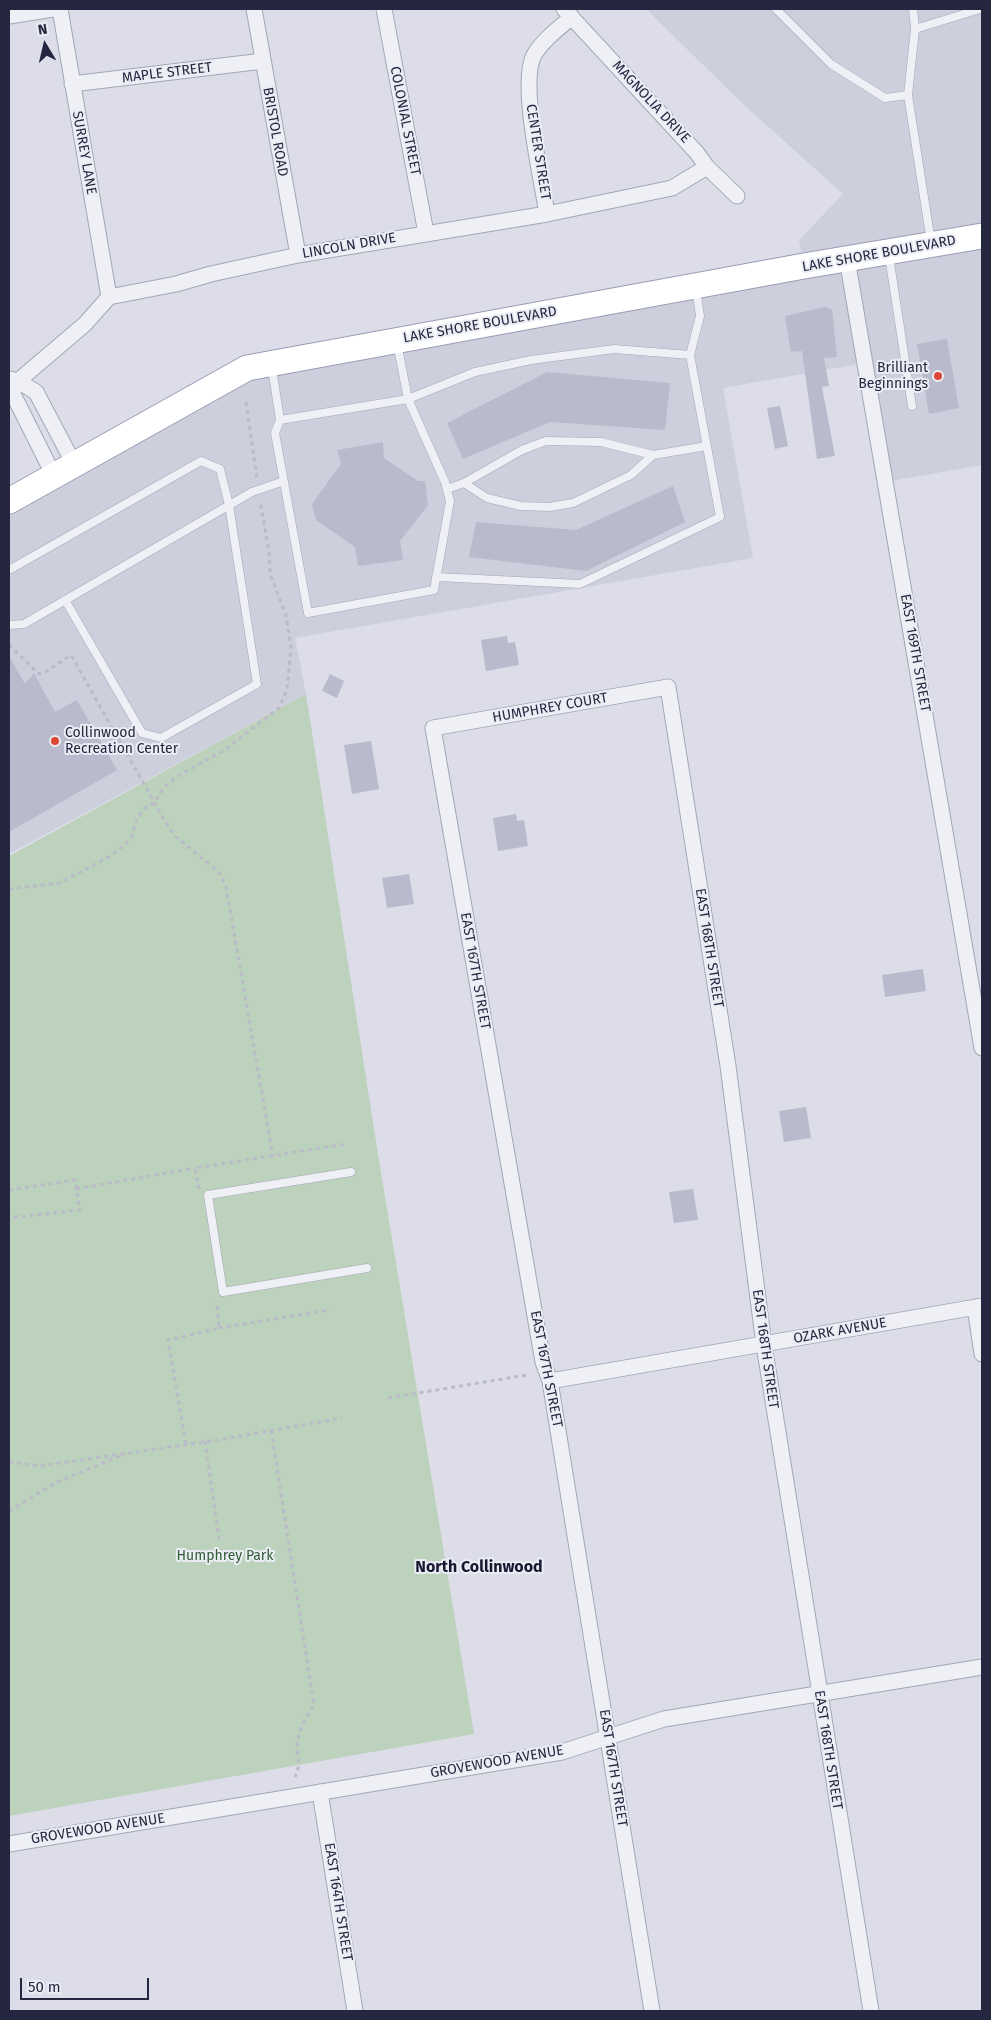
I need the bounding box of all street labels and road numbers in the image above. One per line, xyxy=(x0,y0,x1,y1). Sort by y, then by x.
street label: MAGNOLIA DRIVE xyxy=(609,57,693,147)
street label: MAPLE STREET xyxy=(121,59,213,87)
street label: COLONIAL STREET xyxy=(386,65,424,177)
street label: BRISTOL ROAD xyxy=(259,86,291,178)
street label: CENTER STREET xyxy=(522,103,554,201)
street label: SURREY LANE xyxy=(68,110,100,196)
street label: LINCOLN DRIVE xyxy=(301,229,397,263)
street label: LAKE SHORE BOULEVARD xyxy=(801,232,957,276)
street label: LAKE SHORE BOULEVARD xyxy=(402,303,558,347)
street label: EAST 169TH STREET xyxy=(896,593,934,713)
street label: HUMPHREY COURT xyxy=(491,690,609,726)
street label: EAST 168TH STREET xyxy=(691,887,727,1009)
street label: EAST 167TH STREET xyxy=(456,911,494,1031)
street label: EAST 168TH STREET xyxy=(748,1288,782,1410)
street label: EAST 167TH STREET xyxy=(526,1309,566,1429)
street label: OZARK AVENUE xyxy=(792,1315,888,1347)
street label: EAST 168TH STREET xyxy=(810,1689,846,1811)
street label: EAST 167TH STREET xyxy=(595,1708,631,1828)
street label: GROVEWOOD AVENUE xyxy=(429,1742,565,1782)
street label: GROVEWOOD AVENUE xyxy=(30,1810,166,1848)
street label: EAST 164TH STREET xyxy=(320,1842,356,1962)

